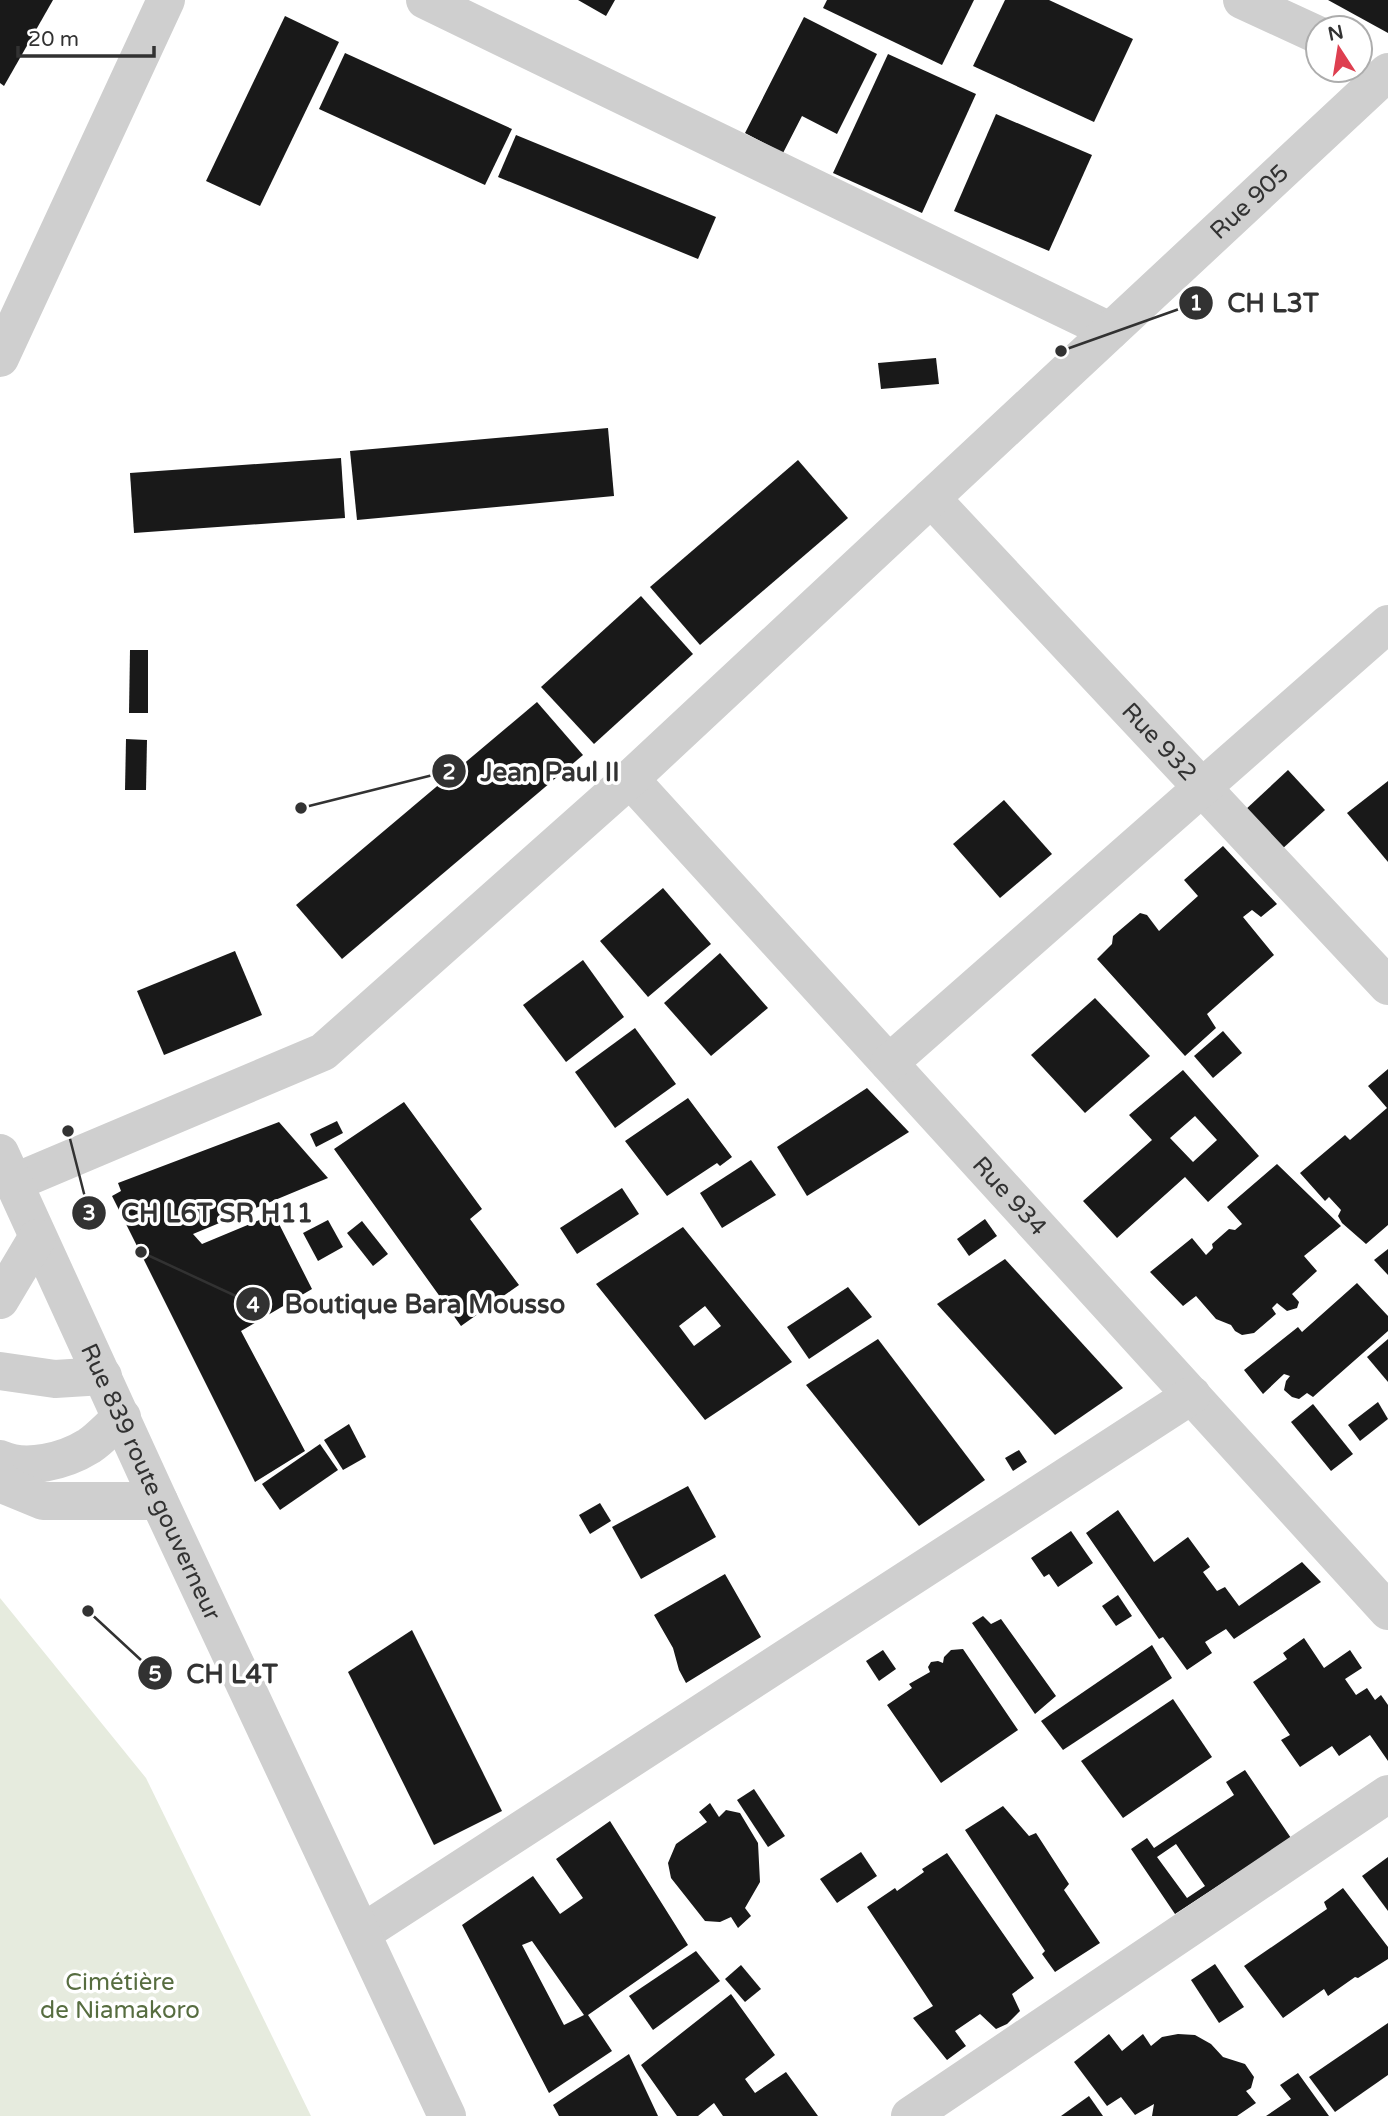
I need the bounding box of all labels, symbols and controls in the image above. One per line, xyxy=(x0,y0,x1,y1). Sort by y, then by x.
scale bar xyxy=(18,14,154,58)
north arrow xyxy=(1304,14,1374,84)
text: N xyxy=(1326,21,1345,46)
text: 20 m xyxy=(28,27,79,52)
street label: Rue 905 xyxy=(1204,158,1294,245)
callout: CH L3T xyxy=(1178,279,1333,326)
text: CH L3T xyxy=(1227,288,1319,319)
text: 1 xyxy=(1189,291,1203,316)
street label: Rue 932 xyxy=(1116,697,1203,787)
callout: Jean Paul II xyxy=(431,748,633,795)
text: Jean Paul II xyxy=(479,757,620,788)
text: 2 xyxy=(442,760,456,785)
street label: Rue 934 xyxy=(967,1150,1053,1241)
callout: CH L6T SR H11 xyxy=(72,1190,327,1237)
text: CH L6T SR H11 xyxy=(121,1198,313,1229)
text: 3 xyxy=(82,1201,96,1226)
callout: Boutique Bara Mousso xyxy=(236,1281,579,1328)
text: Boutique Bara Mousso xyxy=(285,1289,566,1320)
text: 4 xyxy=(246,1293,260,1318)
street label: Rue 839 route gouverneur xyxy=(75,1339,228,1626)
callout: CH L4T xyxy=(137,1650,292,1697)
text: CH L4T xyxy=(186,1659,278,1690)
text: 5 xyxy=(148,1662,162,1687)
park label: Cimétière de Niamakoro xyxy=(40,1968,200,2025)

